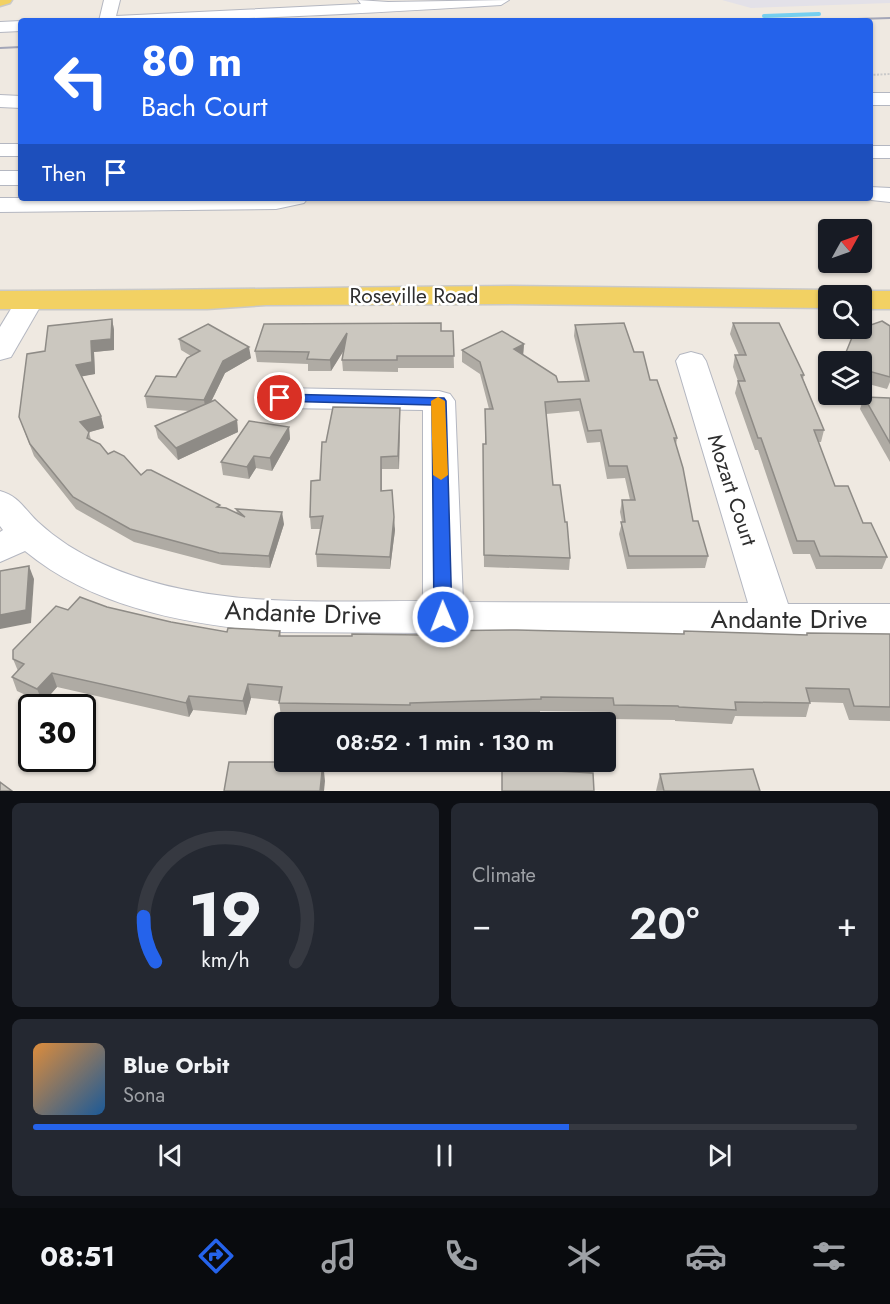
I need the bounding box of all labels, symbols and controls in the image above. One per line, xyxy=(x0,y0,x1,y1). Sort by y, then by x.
text: 80 m xyxy=(141,31,242,92)
icon: left xyxy=(42,42,120,120)
text: Bach Court xyxy=(141,87,267,126)
icon: arrive xyxy=(99,156,132,189)
text: Then xyxy=(42,157,87,189)
north arrow xyxy=(818,219,872,273)
map controls xyxy=(818,219,872,405)
street label: Roseville Road xyxy=(350,281,478,311)
button: search xyxy=(818,285,872,339)
button: layers xyxy=(818,351,872,405)
pin xyxy=(254,372,305,423)
icon: arrive xyxy=(263,381,296,414)
street label: Mozart Court xyxy=(700,430,764,550)
position arrow xyxy=(411,585,475,649)
street label: Andante Drive xyxy=(224,591,382,635)
street label: Andante Drive xyxy=(710,600,868,638)
speed limit sign: 30 xyxy=(18,694,96,772)
text: 08:52 · 1 min · 130 m xyxy=(336,726,554,758)
text: Climate xyxy=(472,861,536,890)
text: 19 xyxy=(189,869,262,959)
text: 20° xyxy=(629,891,699,956)
text: − xyxy=(472,901,491,948)
text: + xyxy=(837,901,857,948)
text: km/h xyxy=(201,944,250,975)
text: Blue Orbit xyxy=(123,1049,229,1081)
text: Sona xyxy=(123,1081,165,1110)
icon: previous xyxy=(154,1139,187,1172)
icon: pause xyxy=(428,1139,461,1172)
icon: next xyxy=(703,1139,736,1172)
icon: directions xyxy=(195,1235,237,1277)
icon: music xyxy=(318,1235,360,1277)
icon: phone xyxy=(440,1235,482,1277)
icon: climate xyxy=(563,1235,605,1277)
icon: car xyxy=(685,1235,727,1277)
icon: filters xyxy=(808,1235,850,1277)
text: 08:51 xyxy=(40,1237,115,1276)

